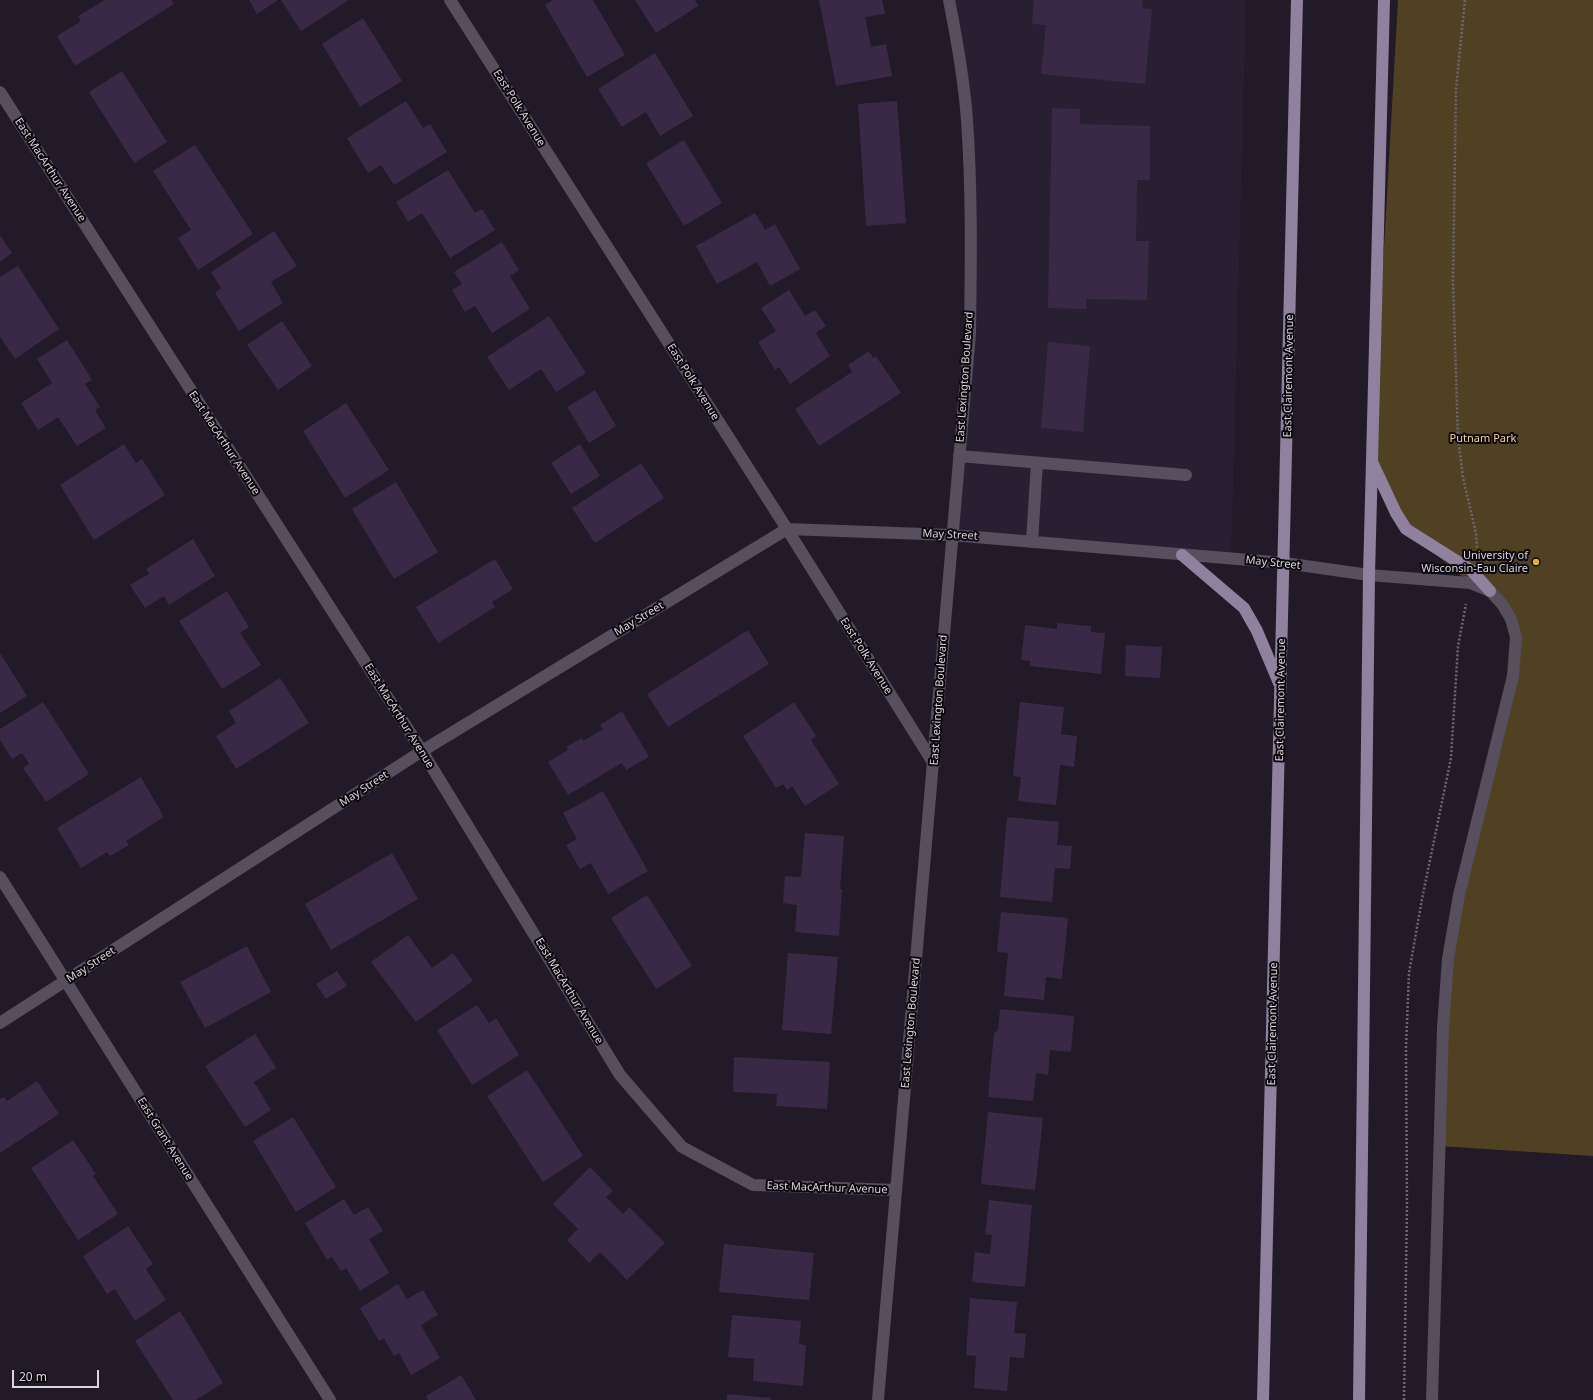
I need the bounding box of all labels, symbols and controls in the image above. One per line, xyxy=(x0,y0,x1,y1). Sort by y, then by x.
street label: East Polk Avenue xyxy=(490,67,548,149)
street label: East MacArthur Avenue xyxy=(12,116,88,224)
street label: East Lexington Boulevard xyxy=(954,311,976,443)
street label: East Clairemont Avenue xyxy=(1281,314,1297,438)
street label: East Polk Avenue xyxy=(664,341,722,423)
street label: East MacArthur Avenue xyxy=(186,389,262,497)
park label: Putnam Park xyxy=(1450,432,1516,446)
street label: May Street xyxy=(922,527,978,543)
place label: University of Wisconsin-Eau Claire xyxy=(1421,549,1528,575)
street label: May Street xyxy=(1245,554,1301,572)
marker: University of Wisconsin-Eau Claire xyxy=(1531,557,1541,567)
street label: May Street xyxy=(612,599,666,639)
street label: East Polk Avenue xyxy=(837,615,895,697)
street label: East Lexington Boulevard xyxy=(928,634,950,766)
street label: East Clairemont Avenue xyxy=(1273,638,1289,762)
street label: East MacArthur Avenue xyxy=(361,661,437,771)
street label: May Street xyxy=(337,768,391,810)
street label: East MacArthur Avenue xyxy=(532,936,606,1046)
street label: May Street xyxy=(64,944,118,986)
street label: East Lexington Boulevard xyxy=(899,957,923,1089)
street label: East Clairemont Avenue xyxy=(1265,962,1281,1086)
street label: East Grant Avenue xyxy=(134,1095,196,1183)
street label: East MacArthur Avenue xyxy=(766,1179,888,1197)
scale bar xyxy=(14,1362,101,1388)
text: 20 m xyxy=(19,1368,47,1385)

